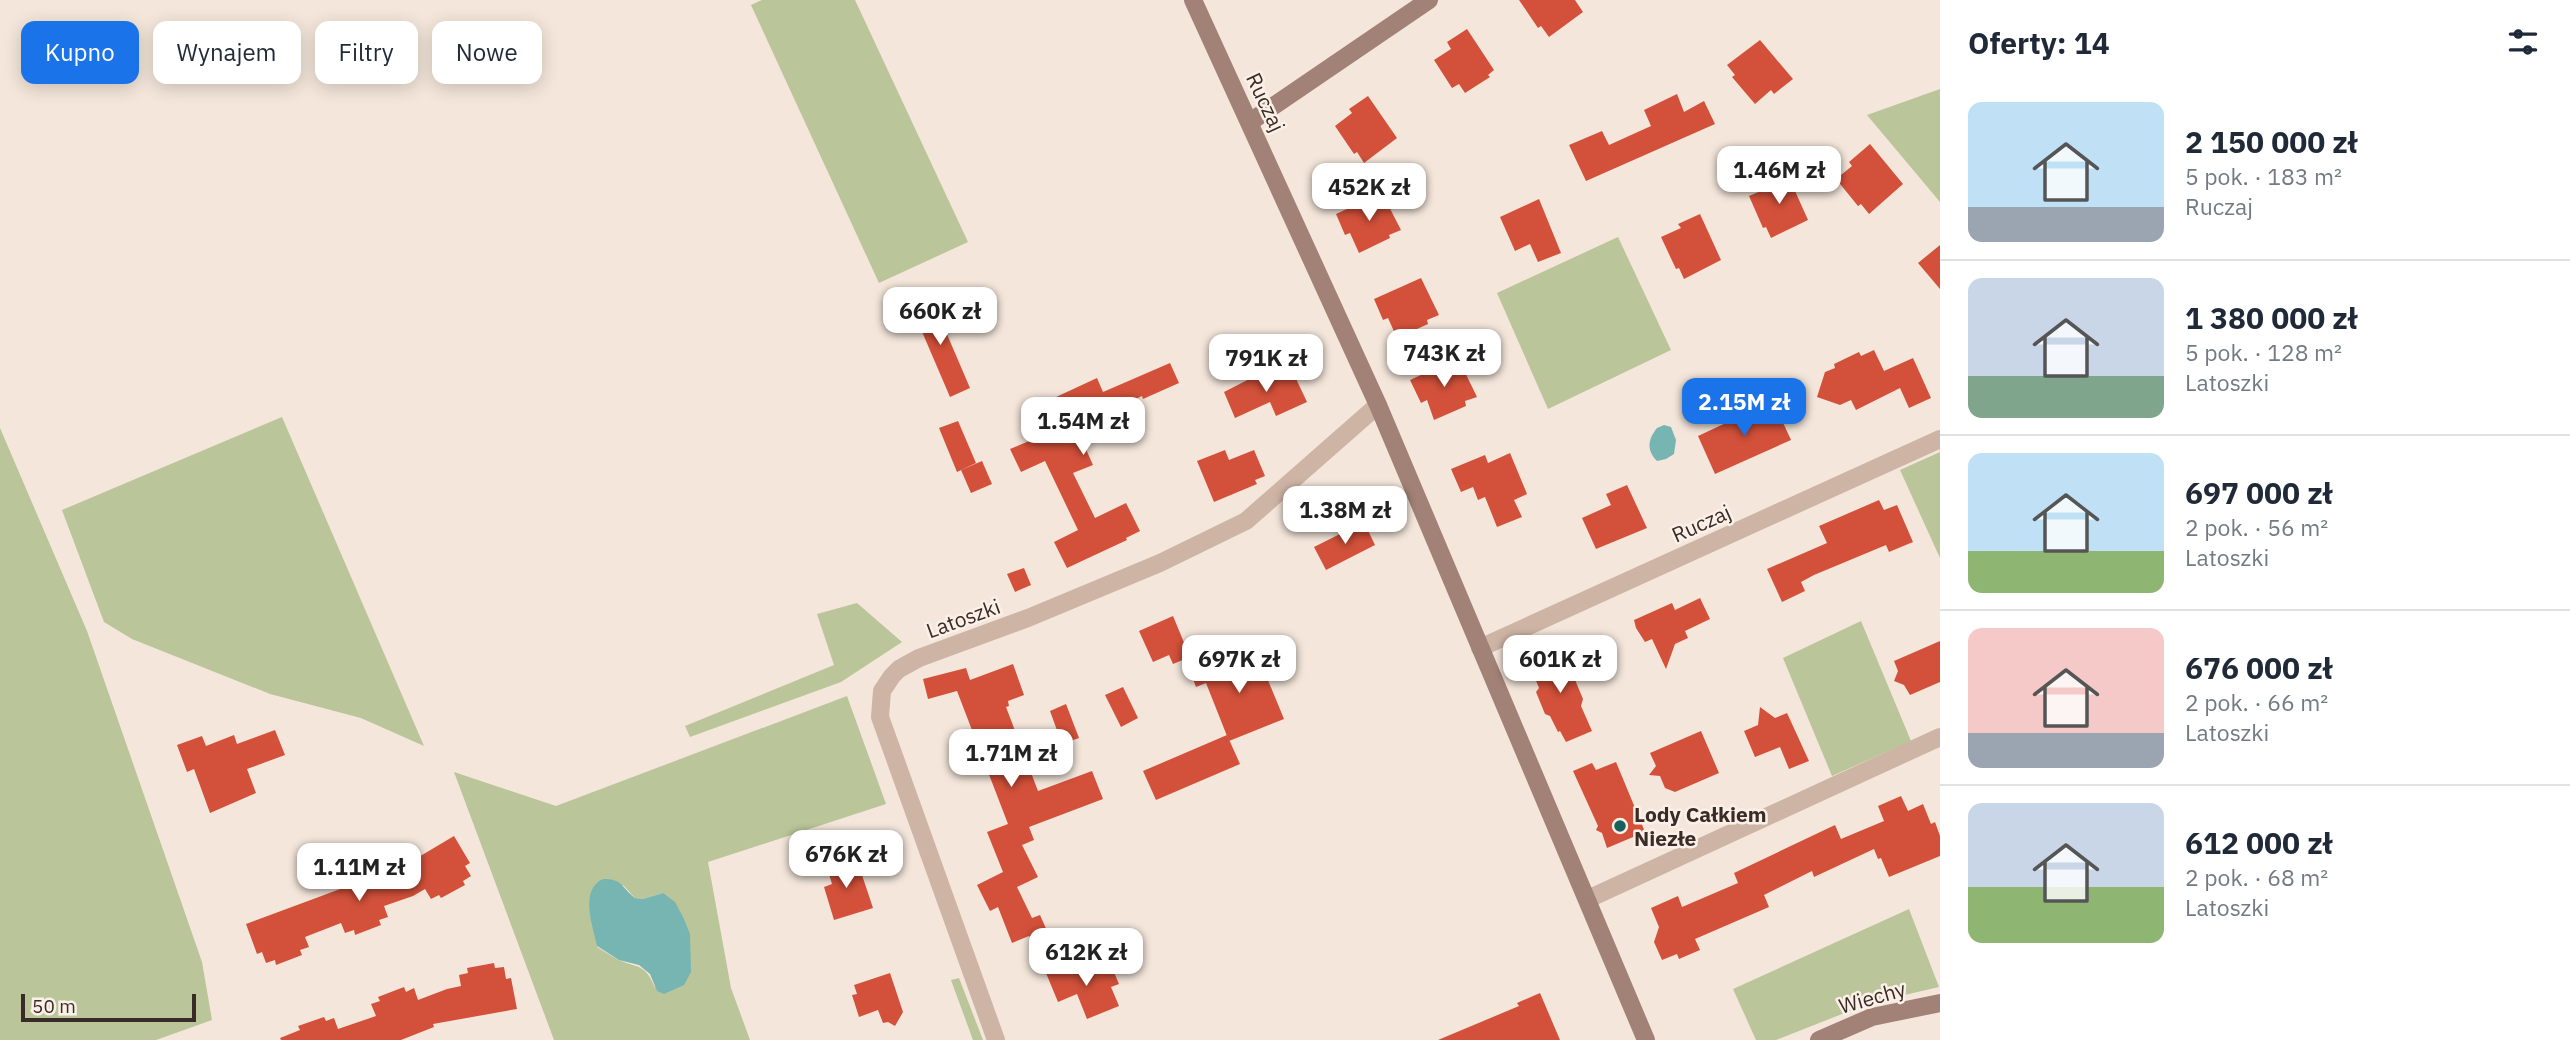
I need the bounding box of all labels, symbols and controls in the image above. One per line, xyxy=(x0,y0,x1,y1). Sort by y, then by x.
chip: Kupno xyxy=(21,21,139,84)
chip: Wynajem xyxy=(153,21,301,84)
chip: Filtry xyxy=(315,21,418,84)
chip: Nowe xyxy=(432,21,542,84)
text: Oferty: 14 xyxy=(1968,23,2110,62)
icon: filters xyxy=(2504,23,2542,61)
street label: Ruczaj xyxy=(1240,68,1292,136)
text: 2 150 000 zł xyxy=(2185,122,2357,161)
icon: home xyxy=(2024,130,2108,214)
pin: 1.46M zł xyxy=(1707,146,1851,206)
text: 1.46M zł xyxy=(1733,154,1825,184)
text: 5 pok. · 183 m² xyxy=(2185,161,2342,191)
pin: 452K zł xyxy=(1304,164,1434,223)
text: 452K zł xyxy=(1328,171,1410,201)
text: Ruczaj xyxy=(2185,191,2253,221)
pin: 660K zł xyxy=(875,288,1005,347)
text: 660K zł xyxy=(899,295,981,325)
text: 1 380 000 zł xyxy=(2185,298,2357,337)
icon: home xyxy=(2024,306,2108,390)
pin: 743K zł xyxy=(1379,330,1509,389)
pin: 791K zł xyxy=(1201,334,1331,394)
text: 743K zł xyxy=(1403,337,1485,367)
text: 5 pok. · 128 m² xyxy=(2185,337,2342,367)
text: 791K zł xyxy=(1225,342,1307,372)
text: Latoszki xyxy=(2185,367,2269,397)
pin: 2.15M zł xyxy=(1672,378,1816,438)
text: 2.15M zł xyxy=(1698,386,1790,416)
pin: 1.54M zł xyxy=(1011,398,1155,457)
text: 1.54M zł xyxy=(1037,405,1129,435)
text: 697 000 zł xyxy=(2185,473,2332,512)
icon: home xyxy=(2024,481,2108,565)
pin: 1.38M zł xyxy=(1273,486,1417,546)
text: 1.38M zł xyxy=(1299,494,1391,524)
street label: Ruczaj xyxy=(1667,498,1735,548)
text: 2 pok. · 56 m² xyxy=(2185,512,2328,542)
text: Latoszki xyxy=(2185,542,2269,572)
street label: Latoszki xyxy=(922,592,1004,644)
pin: 697K zł xyxy=(1174,636,1304,695)
pin: 601K zł xyxy=(1495,636,1625,695)
text: 697K zł xyxy=(1198,643,1280,673)
text: 601K zł xyxy=(1519,643,1601,673)
text: 676 000 zł xyxy=(2185,648,2332,687)
icon: home xyxy=(2024,656,2108,740)
text: 2 pok. · 66 m² xyxy=(2185,687,2328,717)
text: Latoszki xyxy=(2185,717,2269,747)
pin: 1.71M zł xyxy=(939,730,1083,789)
text: 1.71M zł xyxy=(965,737,1057,767)
place label: Lody Całkiem Niezłe xyxy=(1634,800,1767,852)
marker: Lody Całkiem Niezłe xyxy=(1612,818,1628,834)
text: 612 000 zł xyxy=(2185,823,2332,862)
pin: 676K zł xyxy=(781,830,911,890)
icon: home xyxy=(2024,831,2108,915)
text: 676K zł xyxy=(805,838,887,868)
pin: 1.11M zł xyxy=(287,844,431,903)
text: 1.11M zł xyxy=(313,851,405,881)
text: 2 pok. · 68 m² xyxy=(2185,862,2328,892)
text: Latoszki xyxy=(2185,892,2269,922)
pin: 612K zł xyxy=(1021,928,1151,988)
text: 612K zł xyxy=(1045,936,1127,966)
street label: Wiechy xyxy=(1835,974,1909,1020)
scale bar xyxy=(21,991,196,1023)
text: 50 m xyxy=(32,994,76,1018)

